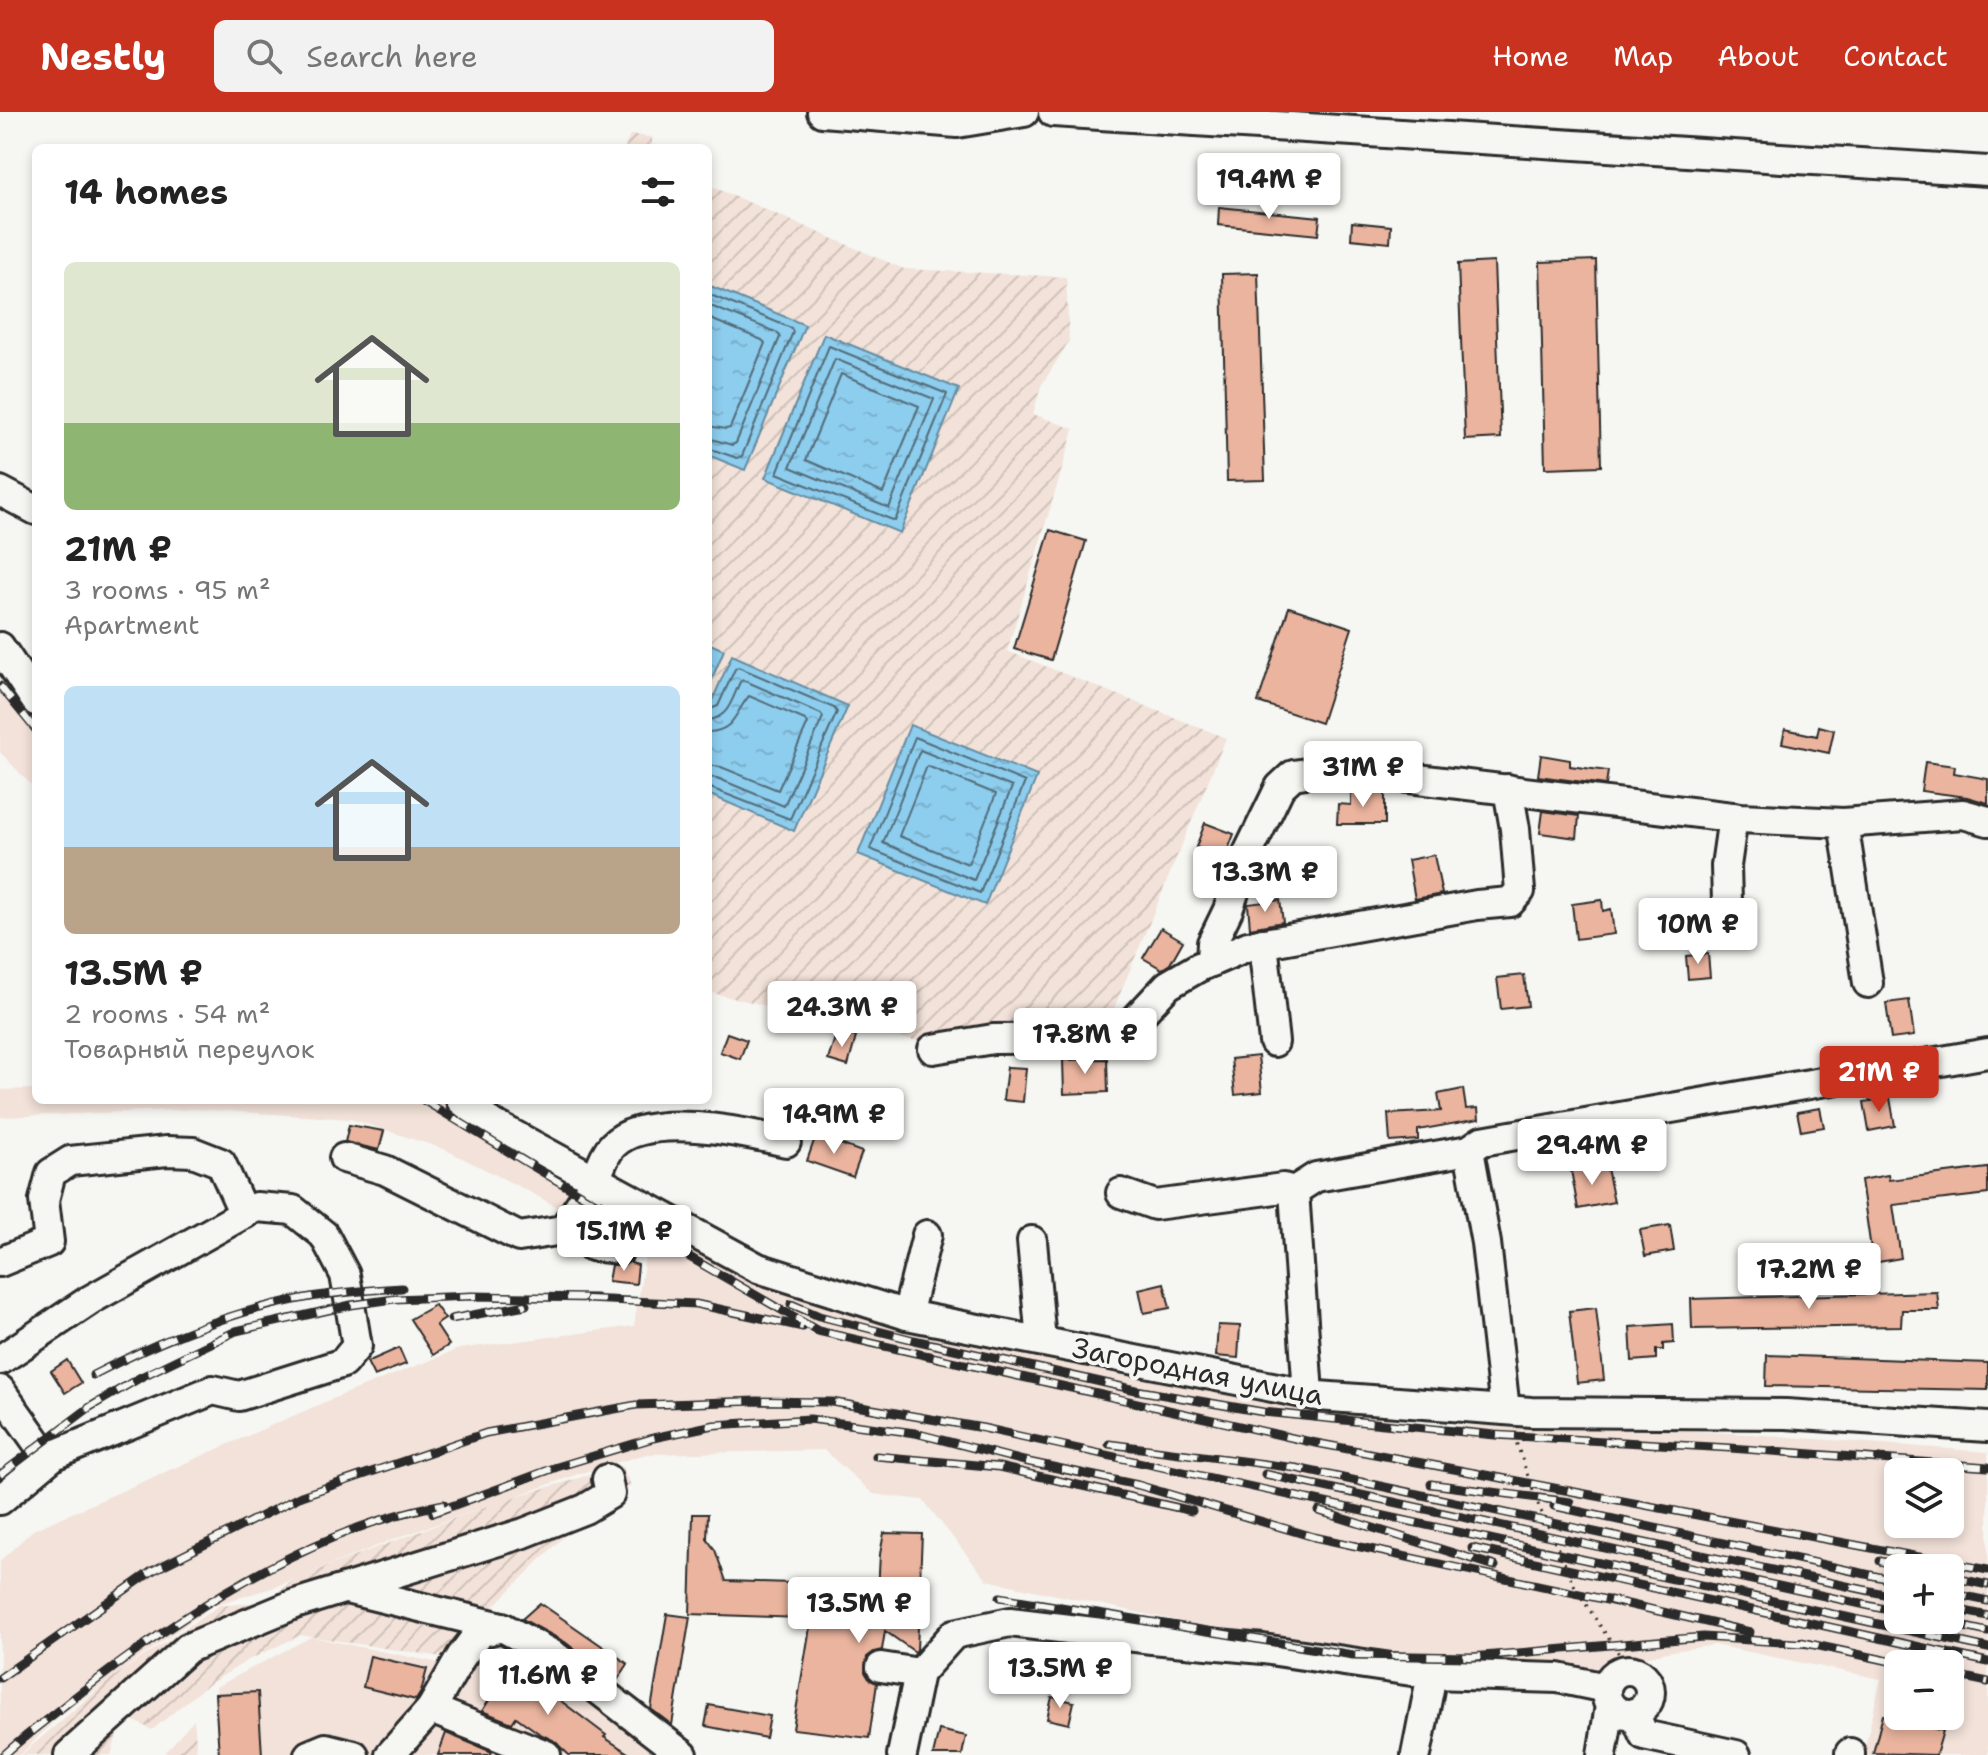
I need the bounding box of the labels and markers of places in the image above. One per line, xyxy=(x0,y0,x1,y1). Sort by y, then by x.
pin: 19.4M ₽ xyxy=(1195,153,1343,221)
pin: 31M ₽ xyxy=(1307,741,1419,809)
pin: 13.3M ₽ xyxy=(1191,846,1339,914)
pin: 10M ₽ xyxy=(1642,898,1754,966)
pin: 24.3M ₽ xyxy=(768,981,916,1049)
pin: 17.8M ₽ xyxy=(1011,1008,1159,1076)
pin: 21M ₽ xyxy=(1823,1046,1935,1114)
pin: 14.9M ₽ xyxy=(760,1088,908,1156)
pin: 29.4M ₽ xyxy=(1518,1119,1666,1187)
pin: 15.1M ₽ xyxy=(550,1205,698,1273)
pin: 17.2M ₽ xyxy=(1735,1243,1883,1311)
pin: 13.5M ₽ xyxy=(785,1577,933,1645)
pin: 13.5M ₽ xyxy=(986,1642,1134,1710)
pin: 11.6M ₽ xyxy=(474,1649,622,1717)

